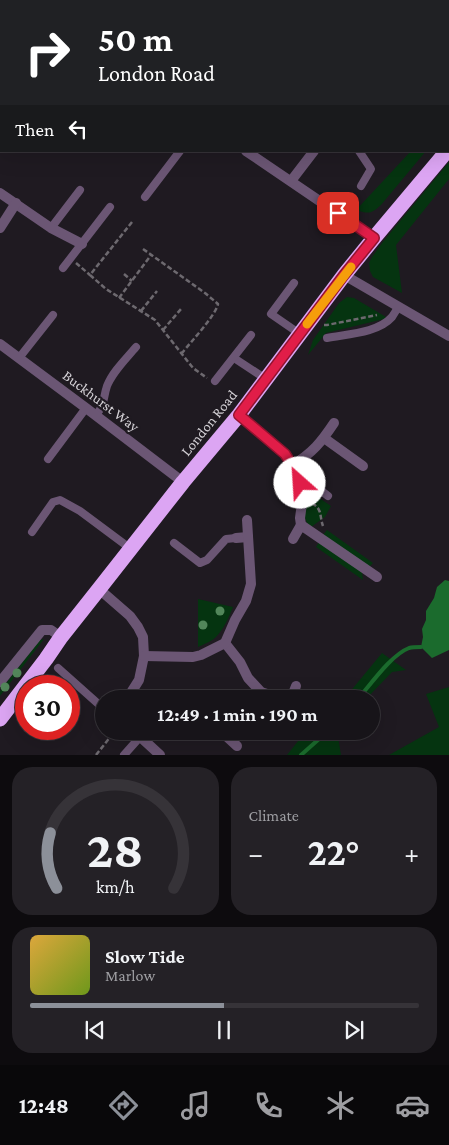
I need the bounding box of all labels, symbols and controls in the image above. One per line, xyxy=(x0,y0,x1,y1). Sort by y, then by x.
icon: right xyxy=(15,20,80,85)
text: 50 m xyxy=(98,20,173,59)
text: London Road xyxy=(98,61,215,86)
icon: left xyxy=(64,115,92,143)
text: Then xyxy=(15,119,54,140)
pin xyxy=(317,192,359,234)
icon: arrive xyxy=(324,199,352,227)
street label: Buckhurst Way xyxy=(59,367,142,436)
street label: London Road xyxy=(178,387,240,459)
position arrow xyxy=(273,456,325,508)
speed limit sign: 30 xyxy=(15,675,80,740)
text: 12:49 · 1 min · 190 m xyxy=(157,704,318,725)
text: Climate xyxy=(249,807,299,824)
text: 28 xyxy=(87,820,144,878)
text: 22° xyxy=(308,831,360,873)
text: − xyxy=(249,838,263,869)
text: + xyxy=(404,838,419,869)
text: km/h xyxy=(96,877,135,897)
text: Slow Tide xyxy=(105,946,185,967)
text: Marlow xyxy=(105,967,155,984)
icon: previous xyxy=(81,1016,109,1044)
icon: pause xyxy=(210,1016,238,1044)
icon: next xyxy=(340,1016,368,1044)
icon: directions xyxy=(106,1088,141,1123)
icon: music xyxy=(178,1088,213,1123)
icon: phone xyxy=(251,1088,286,1123)
icon: climate xyxy=(323,1088,358,1123)
icon: car xyxy=(395,1088,430,1123)
text: 12:48 xyxy=(19,1093,69,1118)

